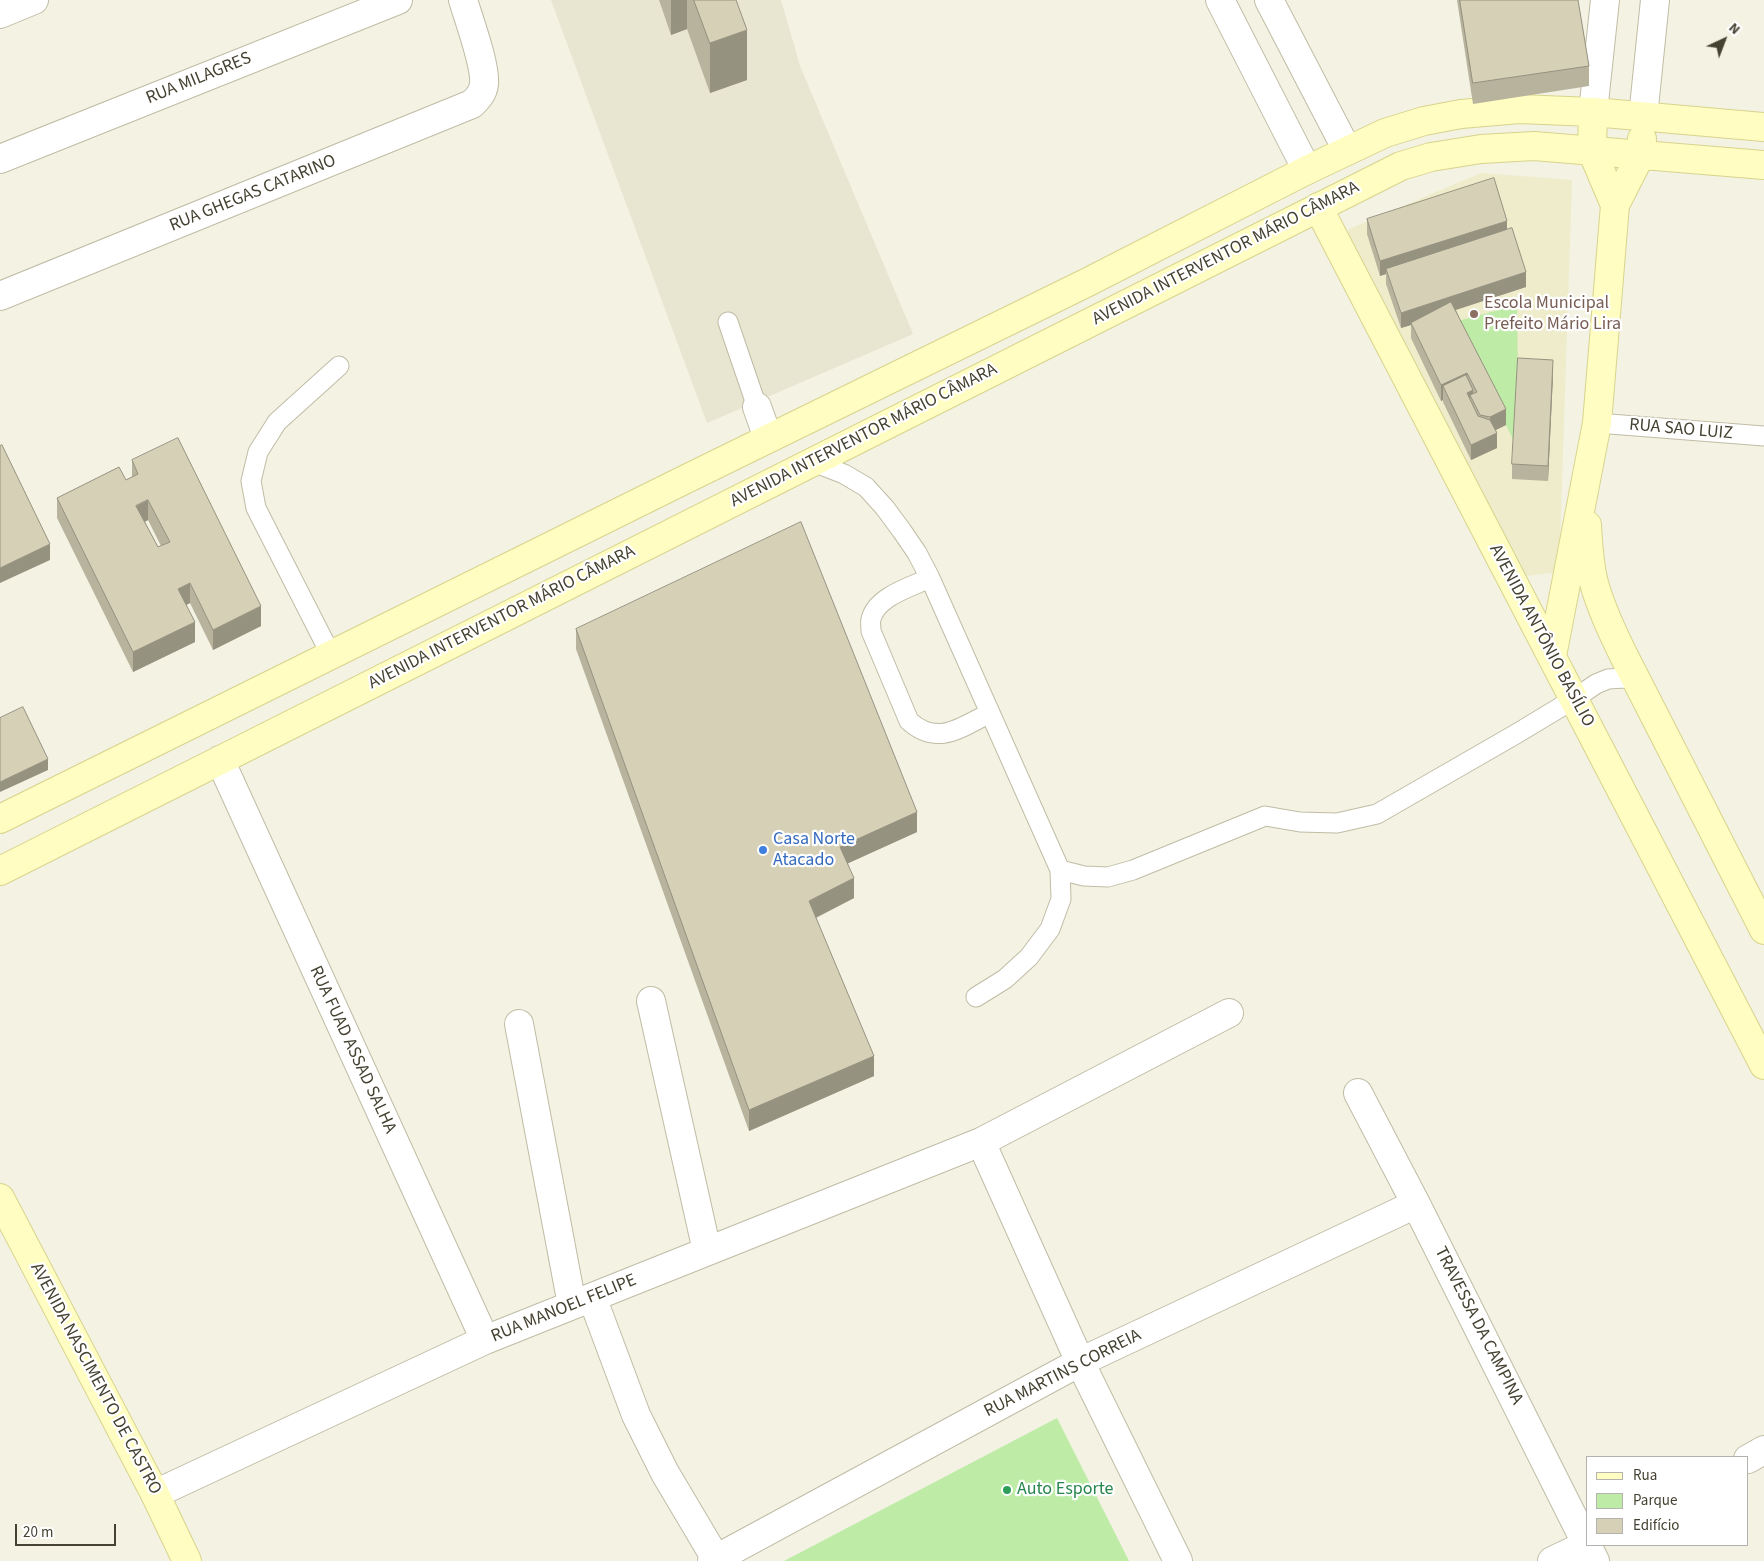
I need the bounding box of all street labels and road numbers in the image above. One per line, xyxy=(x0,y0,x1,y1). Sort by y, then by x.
street label: RUA MILAGRES xyxy=(143,48,255,110)
street label: RUA GHEGAS CATARINO xyxy=(167,151,339,237)
street label: AVENIDA INTERVENTOR MÁRIO CÂMARA xyxy=(1089,177,1363,331)
street label: AVENIDA INTERVENTOR MÁRIO CÂMARA xyxy=(727,359,1001,513)
street label: RUA SAO LUIZ xyxy=(1628,415,1734,445)
street label: AVENIDA INTERVENTOR MÁRIO CÂMARA xyxy=(365,541,639,695)
street label: AVENIDA ANTÔNIO BASÍLIO xyxy=(1484,541,1598,731)
street label: RUA FUAD ASSAD SALHA xyxy=(304,963,400,1137)
street label: TRAVESSA DA CAMPINA xyxy=(1429,1243,1527,1409)
street label: AVENIDA NASCIMENTO DE CASTRO xyxy=(25,1259,165,1499)
street label: RUA MANOEL FELIPE xyxy=(488,1270,640,1348)
street label: RUA MARTINS CORREIA xyxy=(981,1325,1145,1423)

